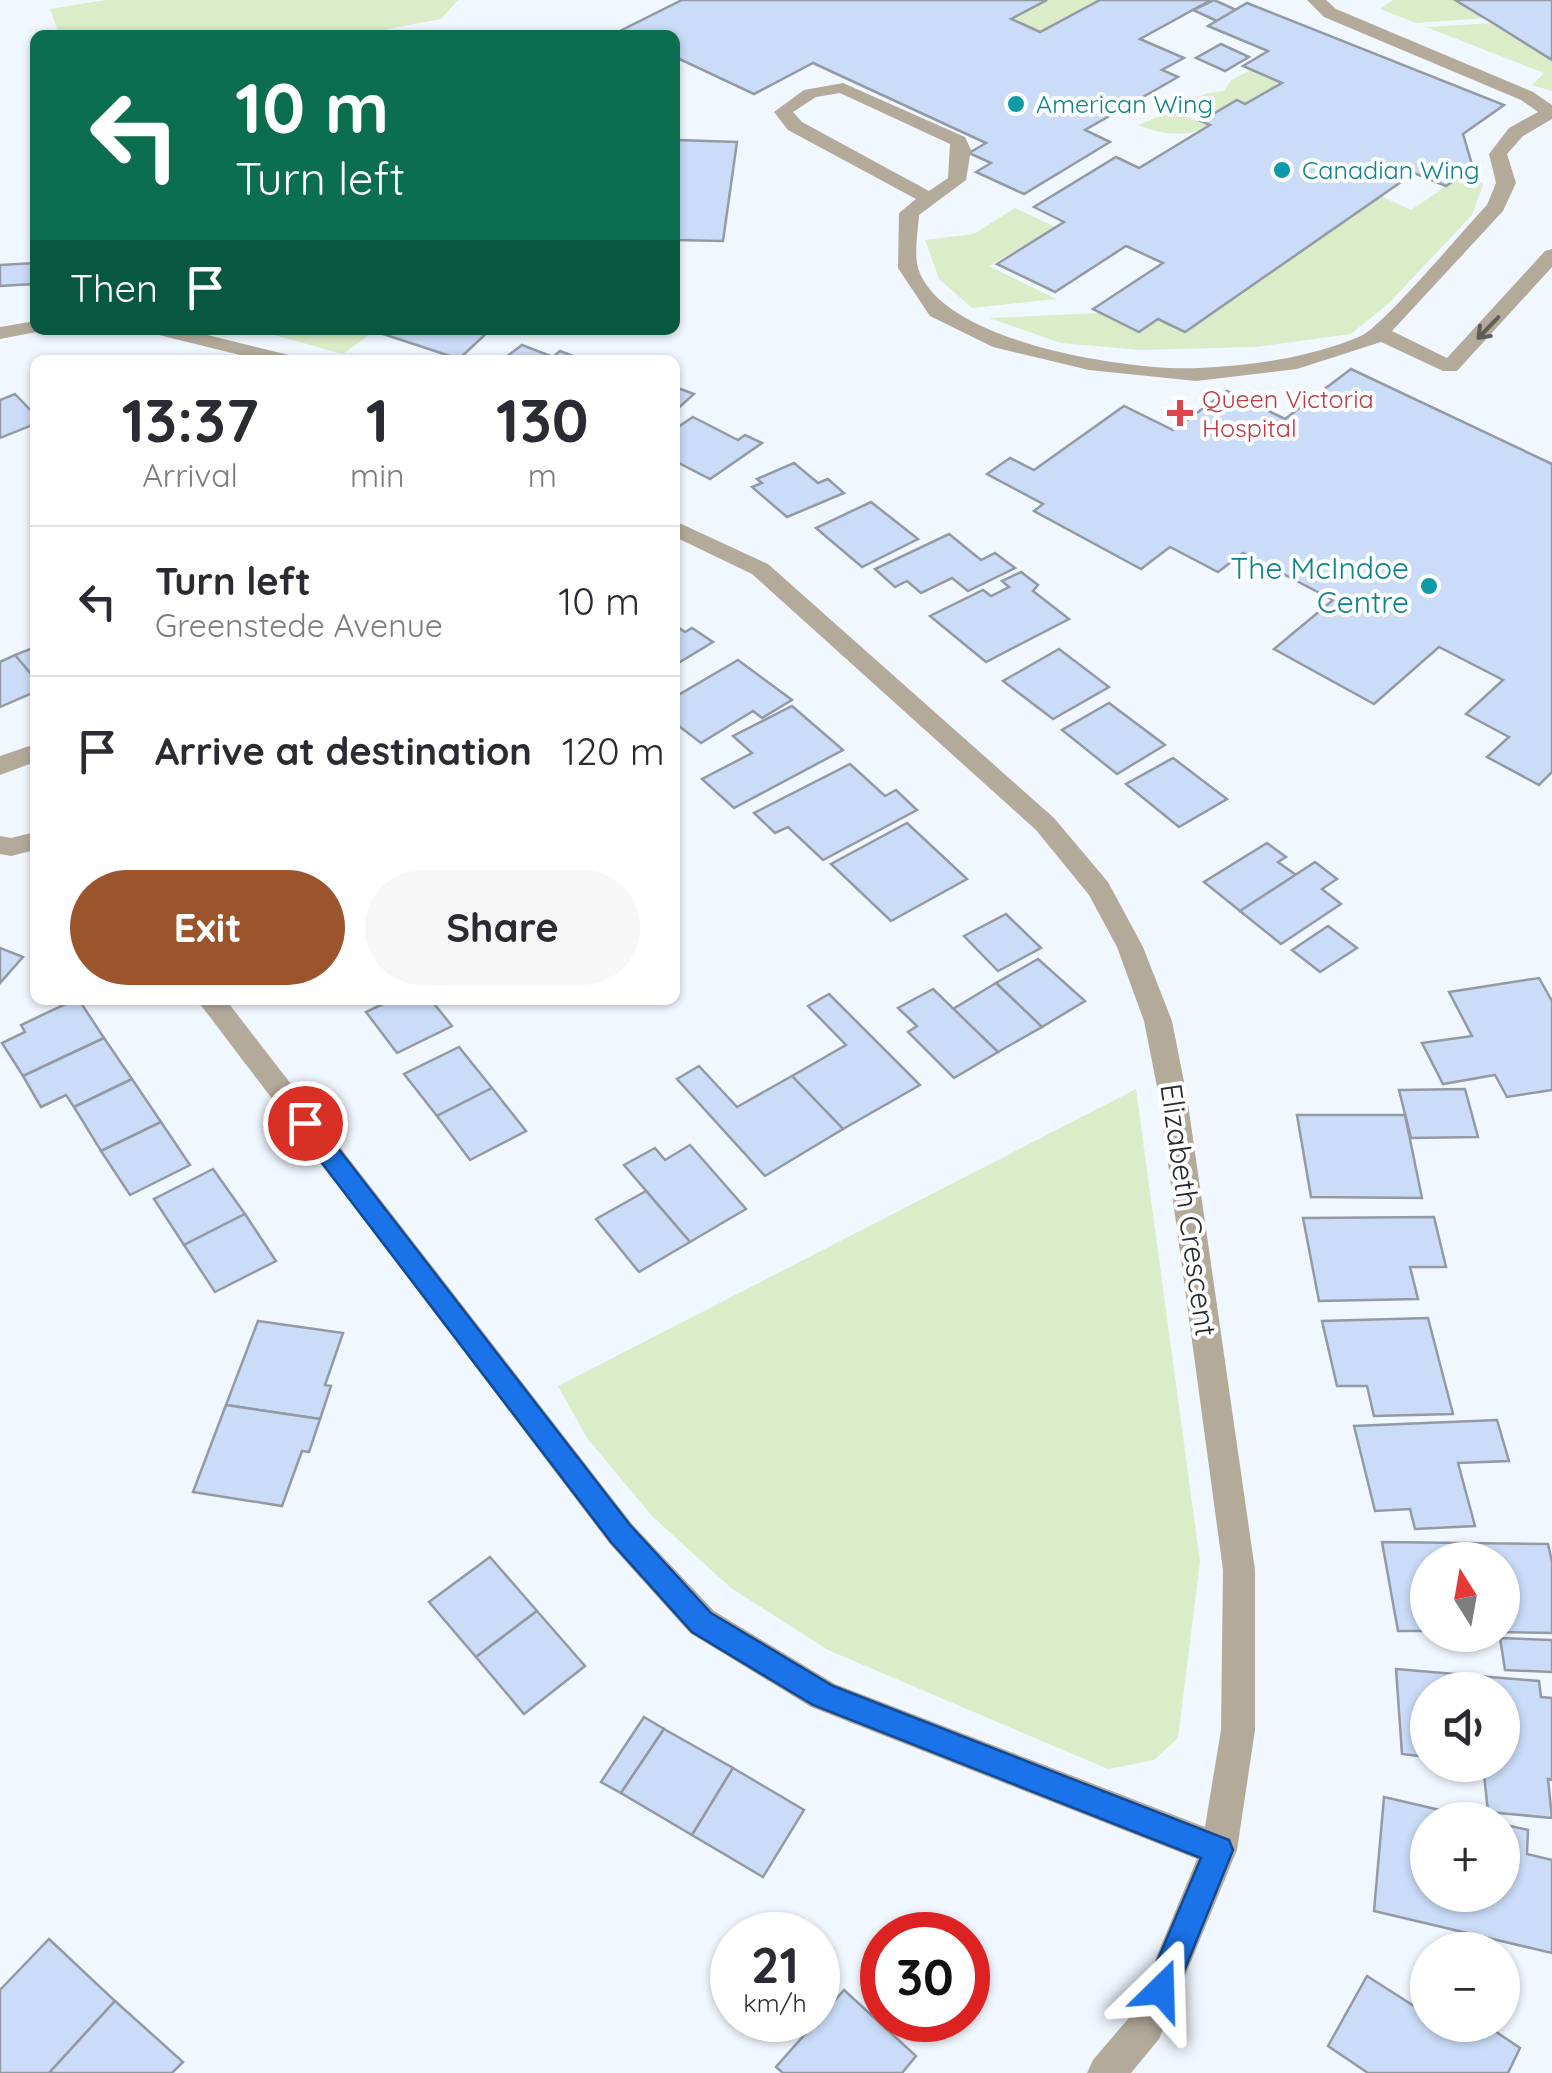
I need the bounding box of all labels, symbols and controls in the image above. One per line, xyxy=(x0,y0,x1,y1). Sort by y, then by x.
text: 10 m xyxy=(235,63,389,151)
icon: left xyxy=(70,70,200,200)
place label: American Wing xyxy=(1036,88,1213,119)
marker: American Wing xyxy=(1005,93,1027,115)
text: Turn left xyxy=(235,150,405,206)
place label: Canadian Wing xyxy=(1302,154,1480,185)
marker: Canadian Wing xyxy=(1271,159,1293,181)
icon: arrive xyxy=(178,260,233,315)
text: Then xyxy=(70,264,158,312)
one-way arrow xyxy=(1476,316,1500,340)
text: 13:37 xyxy=(121,382,259,457)
text: 1 xyxy=(366,382,389,457)
text: 130 xyxy=(496,382,589,457)
place label: Queen Victoria Hospital xyxy=(1202,383,1374,443)
marker: Queen Victoria Hospital xyxy=(1167,400,1193,426)
text: Arrival xyxy=(142,455,238,495)
text: min xyxy=(350,455,405,495)
text: m xyxy=(528,455,557,495)
place label: The McIndoe Centre xyxy=(1230,549,1409,621)
text: Turn left xyxy=(155,557,311,605)
icon: left xyxy=(70,574,125,629)
marker: The McIndoe Centre xyxy=(1418,575,1440,597)
text: 10 m xyxy=(558,577,640,625)
text: Greenstede Avenue xyxy=(155,605,443,645)
icon: arrive xyxy=(70,724,125,779)
text: Arrive at destination xyxy=(155,727,532,775)
text: 120 m xyxy=(562,727,665,775)
button: Exit xyxy=(70,870,345,985)
button: Share xyxy=(365,870,640,985)
pin xyxy=(263,1081,348,1166)
street label: Elizabeth Crescent xyxy=(1152,1081,1226,1339)
icon: arrive xyxy=(278,1096,333,1151)
north arrow xyxy=(1410,1542,1520,1652)
map controls xyxy=(1410,1542,1520,2042)
button: sound xyxy=(1410,1672,1520,1782)
button: + xyxy=(1410,1802,1520,1912)
speed limit sign: 30 xyxy=(860,1912,990,2042)
button: − xyxy=(1410,1932,1520,2042)
text: 21 xyxy=(751,1933,799,1996)
position arrow xyxy=(1109,1938,1213,2042)
text: km/h xyxy=(743,1987,807,2018)

